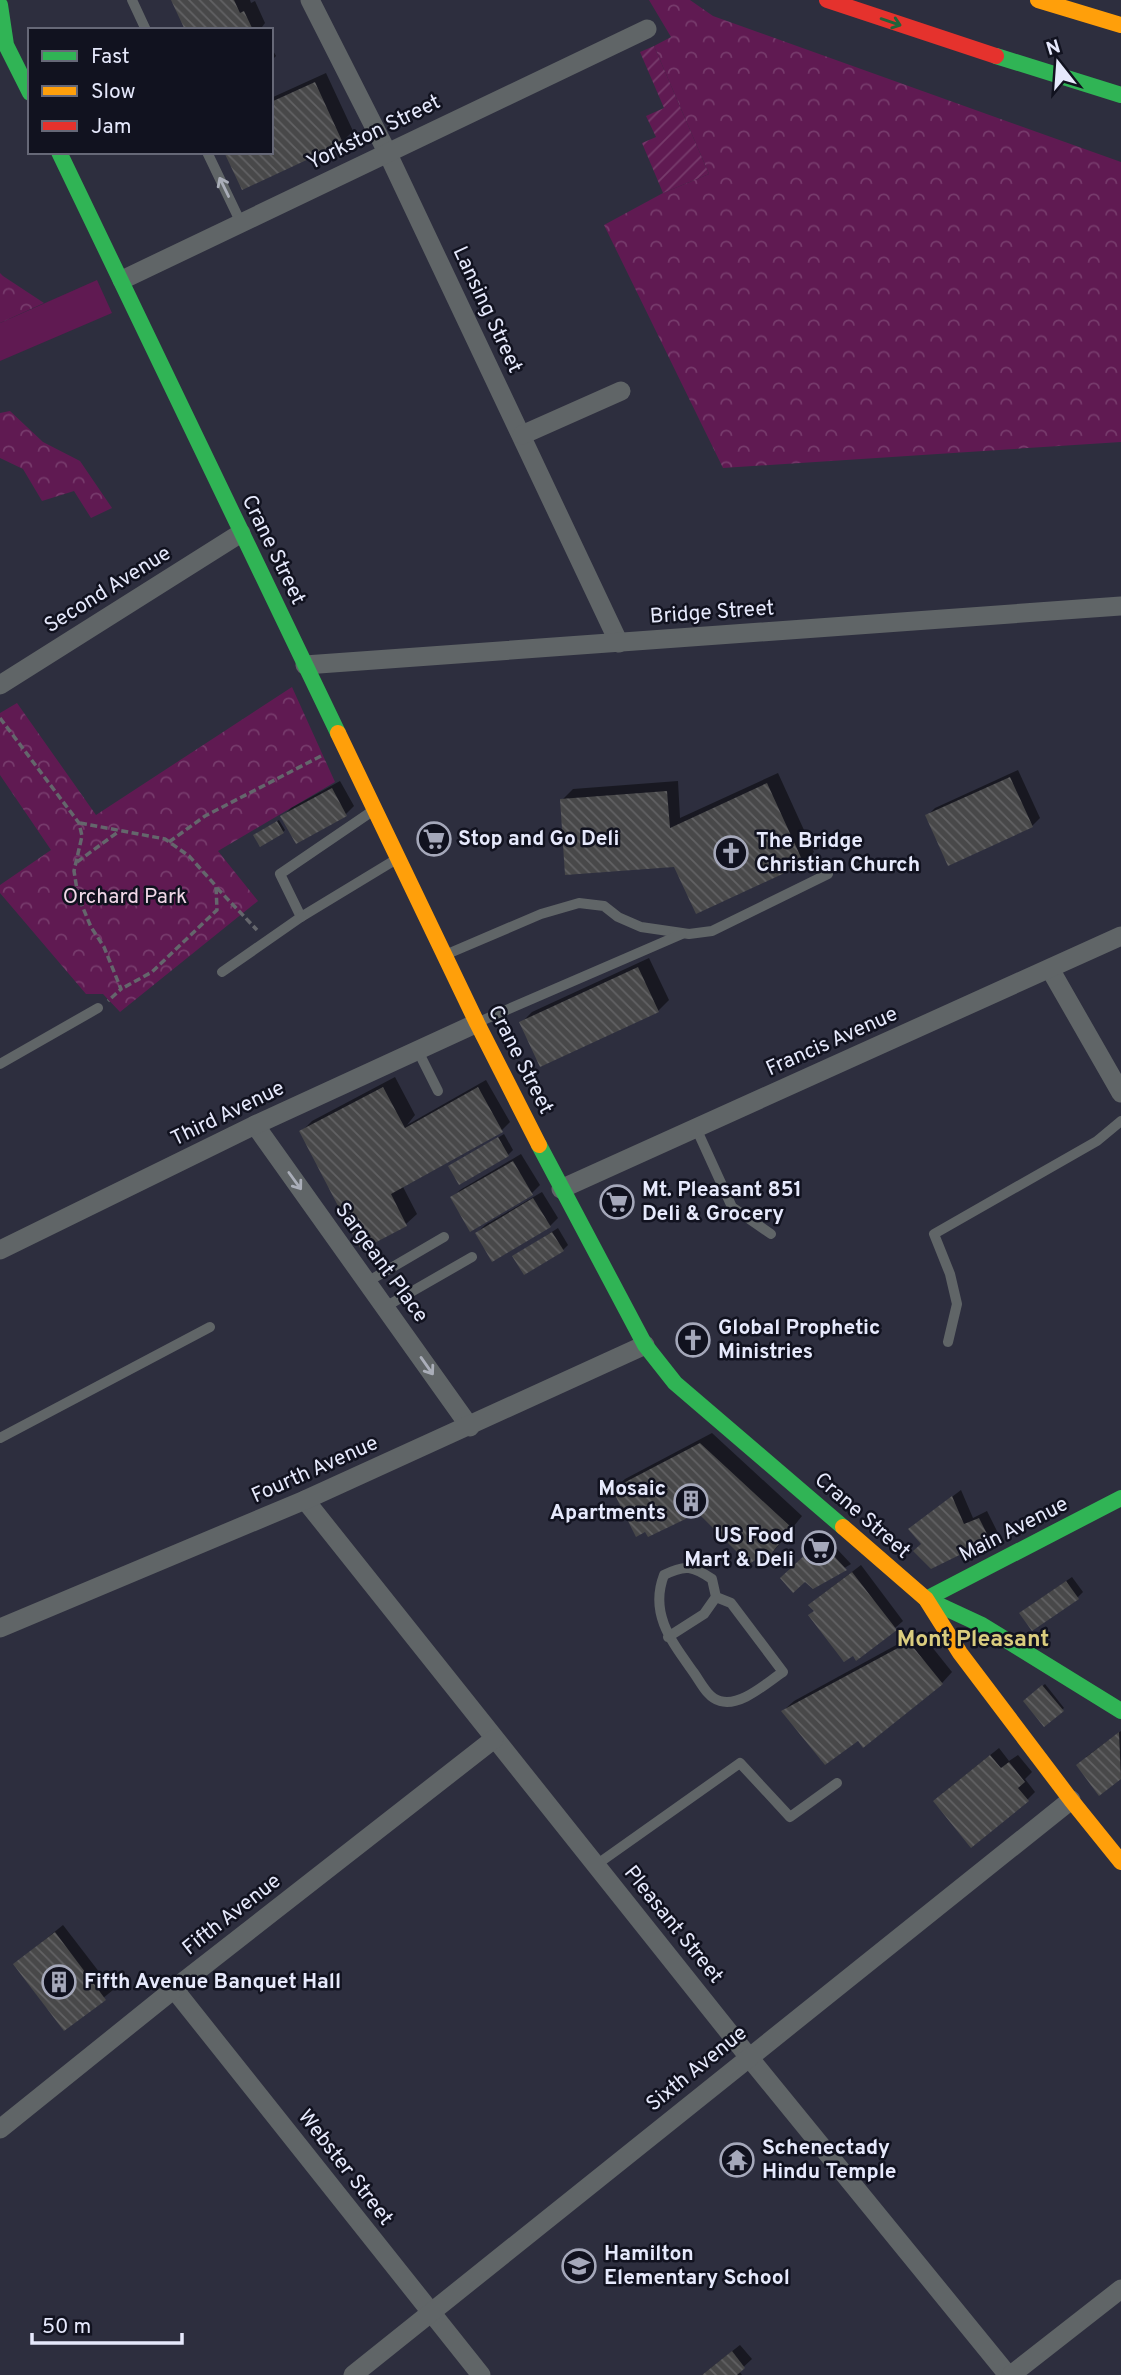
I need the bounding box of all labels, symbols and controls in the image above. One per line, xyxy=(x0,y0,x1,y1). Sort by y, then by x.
one-way arrow xyxy=(880,16,902,29)
legend xyxy=(28,28,273,154)
north arrow xyxy=(1023,28,1093,98)
text: N xyxy=(1044,35,1064,62)
text: Fast xyxy=(91,44,130,71)
text: Slow xyxy=(91,79,136,106)
street label: Yorkston Street xyxy=(303,89,445,177)
text: Jam xyxy=(91,114,132,141)
one-way arrow xyxy=(217,178,231,198)
street label: Lansing Street xyxy=(446,242,528,378)
street label: Crane Street xyxy=(235,491,311,609)
street label: Second Avenue xyxy=(40,540,176,640)
street label: Bridge Street xyxy=(649,595,775,631)
supermarket icon: Stop and Go Deli xyxy=(415,820,453,858)
place label: Stop and Go Deli xyxy=(458,826,619,853)
place label: The Bridge Christian Church xyxy=(756,828,920,879)
church icon: The Bridge Christian Church xyxy=(712,834,750,872)
park label: Orchard Park xyxy=(63,884,187,911)
street label: Crane Street xyxy=(481,1001,559,1119)
street label: Francis Avenue xyxy=(762,1001,902,1083)
street label: Third Avenue xyxy=(167,1075,289,1153)
one-way arrow xyxy=(288,1171,302,1190)
place label: Mt. Pleasant 851 Deli & Grocery xyxy=(642,1177,802,1228)
supermarket icon: Mt. Pleasant 851 Deli & Grocery xyxy=(598,1183,636,1221)
street label: Sargeant Place xyxy=(328,1198,434,1328)
place label: Global Prophetic Ministries xyxy=(718,1315,880,1366)
church icon: Global Prophetic Ministries xyxy=(674,1321,712,1359)
one-way arrow xyxy=(420,1356,434,1375)
street label: Fourth Avenue xyxy=(247,1430,383,1510)
street label: Crane Street xyxy=(808,1467,916,1565)
place label: Mosaic Apartments xyxy=(550,1476,666,1527)
building icon: Mosaic Apartments xyxy=(672,1482,710,1520)
street label: Main Avenue xyxy=(955,1491,1073,1569)
place label: US Food Mart & Deli xyxy=(684,1523,794,1574)
supermarket icon: US Food Mart & Deli xyxy=(800,1529,838,1567)
district label: Mont Pleasant xyxy=(897,1626,1049,1655)
street label: Pleasant Street xyxy=(617,1861,729,1989)
street label: Fifth Avenue xyxy=(177,1868,287,1962)
building icon: Fifth Avenue Banquet Hall xyxy=(40,1963,78,2001)
place label: Fifth Avenue Banquet Hall xyxy=(84,1969,341,1996)
street label: Sixth Avenue xyxy=(641,2020,753,2118)
street label: Webster Street xyxy=(291,2105,399,2231)
place label: Schenectady Hindu Temple xyxy=(762,2135,897,2186)
temple icon: Schenectady Hindu Temple xyxy=(718,2141,756,2179)
place label: Hamilton Elementary School xyxy=(604,2241,790,2292)
school or university icon: Hamilton Elementary School xyxy=(560,2247,598,2285)
scale bar xyxy=(32,2302,182,2346)
text: 50 m xyxy=(42,2314,91,2341)

